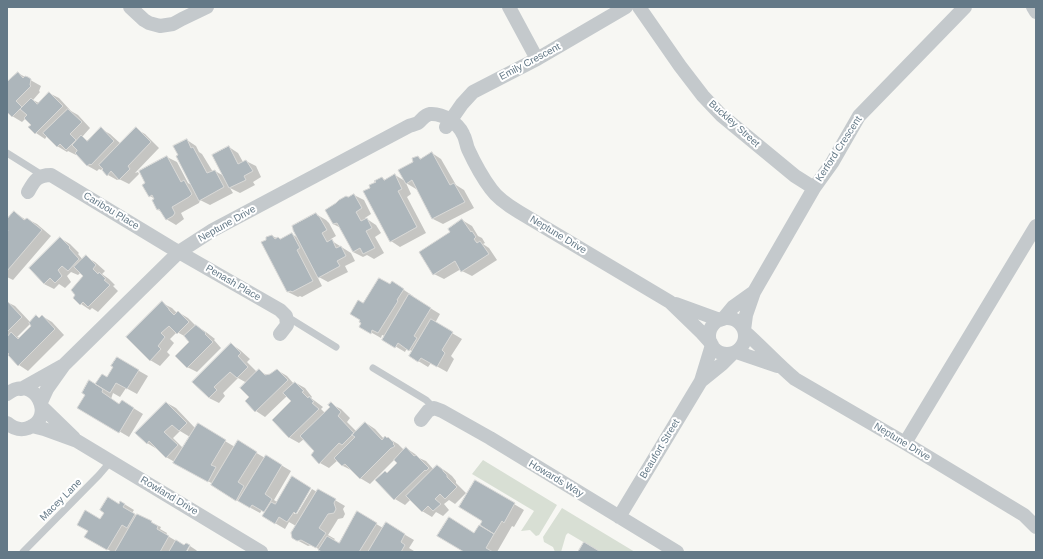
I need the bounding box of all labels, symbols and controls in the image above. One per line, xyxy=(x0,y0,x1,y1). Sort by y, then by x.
street label: Emily Crescent xyxy=(498,41,562,83)
street label: Buckley Street xyxy=(706,98,762,150)
street label: Kerford Crescent xyxy=(813,114,865,184)
street label: Caribou Place xyxy=(81,190,141,232)
street label: Neptune Drive xyxy=(196,203,258,245)
street label: Neptune Drive xyxy=(528,213,588,257)
street label: Penash Place xyxy=(203,262,263,304)
street label: Beaufort Street xyxy=(638,417,682,481)
street label: Neptune Drive xyxy=(872,420,932,464)
street label: Howards Way xyxy=(526,458,586,500)
street label: Rowland Drive xyxy=(138,474,200,518)
street label: Macey Lane xyxy=(37,476,85,524)

